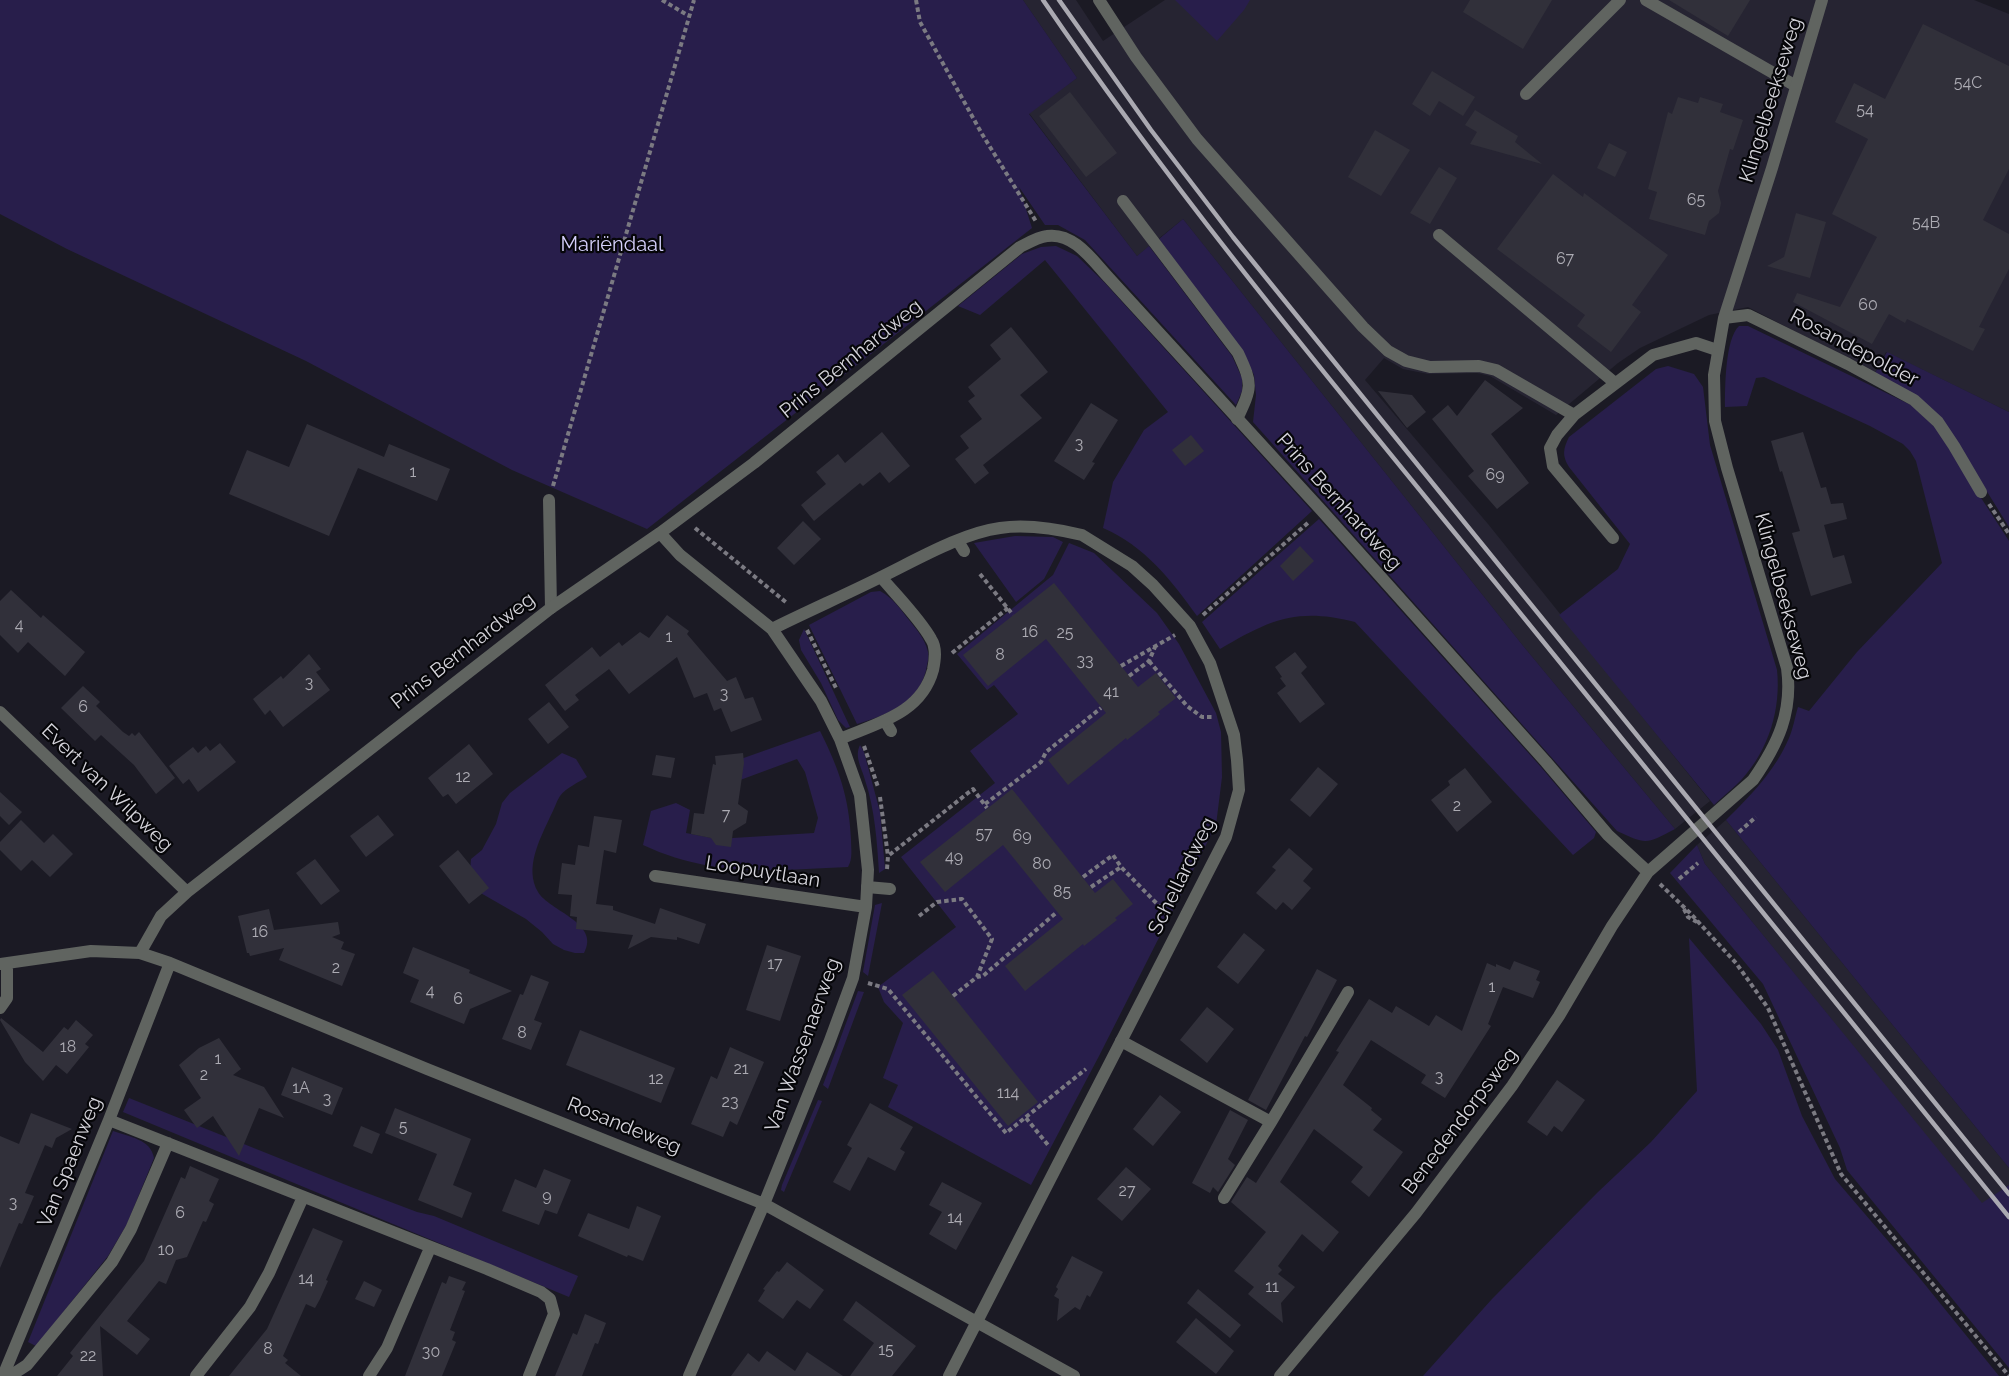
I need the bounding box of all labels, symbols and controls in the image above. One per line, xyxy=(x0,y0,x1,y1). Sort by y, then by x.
street label: Klingelbeekseweg xyxy=(1734,15,1808,185)
house number: 54C xyxy=(1954,73,1982,93)
house number: 54 xyxy=(1856,100,1874,120)
house number: 65 xyxy=(1687,190,1705,210)
house number: 54B xyxy=(1912,213,1940,233)
park label: Mariëndaal xyxy=(561,233,663,257)
house number: 67 xyxy=(1556,249,1574,269)
street label: Prins Bernhardweg xyxy=(775,294,927,424)
house number: 60 xyxy=(1858,295,1878,315)
street label: Rosandepolder xyxy=(1786,304,1922,392)
street label: Prins Bernhardweg xyxy=(1271,429,1407,575)
house number: 3 xyxy=(1075,434,1083,454)
house number: 1 xyxy=(410,462,416,482)
house number: 69 xyxy=(1485,465,1505,485)
street label: Klingelbeekseweg xyxy=(1749,510,1817,682)
street label: Prins Bernhardweg xyxy=(386,587,540,715)
house number: 4 xyxy=(15,615,23,635)
house number: 16 xyxy=(1022,622,1038,642)
house number: 25 xyxy=(1056,623,1074,643)
house number: 1 xyxy=(666,627,672,647)
house number: 8 xyxy=(995,645,1005,665)
house number: 33 xyxy=(1076,651,1094,671)
house number: 3 xyxy=(305,673,313,693)
house number: 41 xyxy=(1103,682,1119,702)
house number: 3 xyxy=(720,684,728,704)
house number: 6 xyxy=(78,697,88,717)
street label: Evert van Wilpweg xyxy=(36,719,178,857)
house number: 12 xyxy=(455,767,471,787)
house number: 2 xyxy=(1453,796,1461,816)
house number: 7 xyxy=(722,805,730,825)
street label: Schellardweg xyxy=(1143,813,1221,939)
house number: 57 xyxy=(975,824,993,844)
house number: 69 xyxy=(1012,826,1032,846)
house number: 49 xyxy=(945,847,963,867)
street label: Loopuytlaan xyxy=(704,851,822,893)
house number: 80 xyxy=(1032,854,1052,874)
house number: 85 xyxy=(1053,882,1071,902)
house number: 16 xyxy=(252,922,268,942)
house number: 17 xyxy=(767,954,783,974)
street label: Van Wassenaerweg xyxy=(760,955,846,1135)
house number: 2 xyxy=(332,958,340,978)
house number: 1 xyxy=(1489,977,1495,997)
house number: 4 xyxy=(426,981,434,1001)
house number: 6 xyxy=(453,989,463,1009)
house number: 8 xyxy=(517,1023,527,1043)
house number: 18 xyxy=(60,1037,76,1057)
street label: Benedendorpsweg xyxy=(1397,1043,1523,1199)
house number: 1 xyxy=(215,1049,221,1069)
house number: 21 xyxy=(733,1059,749,1079)
house number: 2 xyxy=(200,1065,208,1085)
house number: 3 xyxy=(1435,1067,1443,1087)
house number: 12 xyxy=(648,1069,664,1089)
house number: 1A xyxy=(292,1078,310,1098)
house number: 114 xyxy=(997,1083,1019,1103)
house number: 3 xyxy=(323,1089,331,1109)
street label: Rosandeweg xyxy=(564,1092,684,1160)
house number: 23 xyxy=(722,1092,738,1112)
street label: Van Spaenweg xyxy=(33,1093,107,1231)
house number: 5 xyxy=(399,1117,407,1137)
house number: 27 xyxy=(1119,1181,1135,1201)
house number: 9 xyxy=(542,1186,552,1206)
house number: 3 xyxy=(9,1193,17,1213)
house number: 6 xyxy=(175,1203,185,1223)
house number: 14 xyxy=(947,1208,963,1228)
house number: 10 xyxy=(158,1240,174,1260)
house number: 14 xyxy=(298,1269,314,1289)
house number: 11 xyxy=(1265,1277,1279,1297)
house number: 8 xyxy=(263,1339,273,1359)
house number: 15 xyxy=(878,1340,894,1360)
house number: 30 xyxy=(422,1342,440,1362)
house number: 22 xyxy=(80,1346,96,1366)

